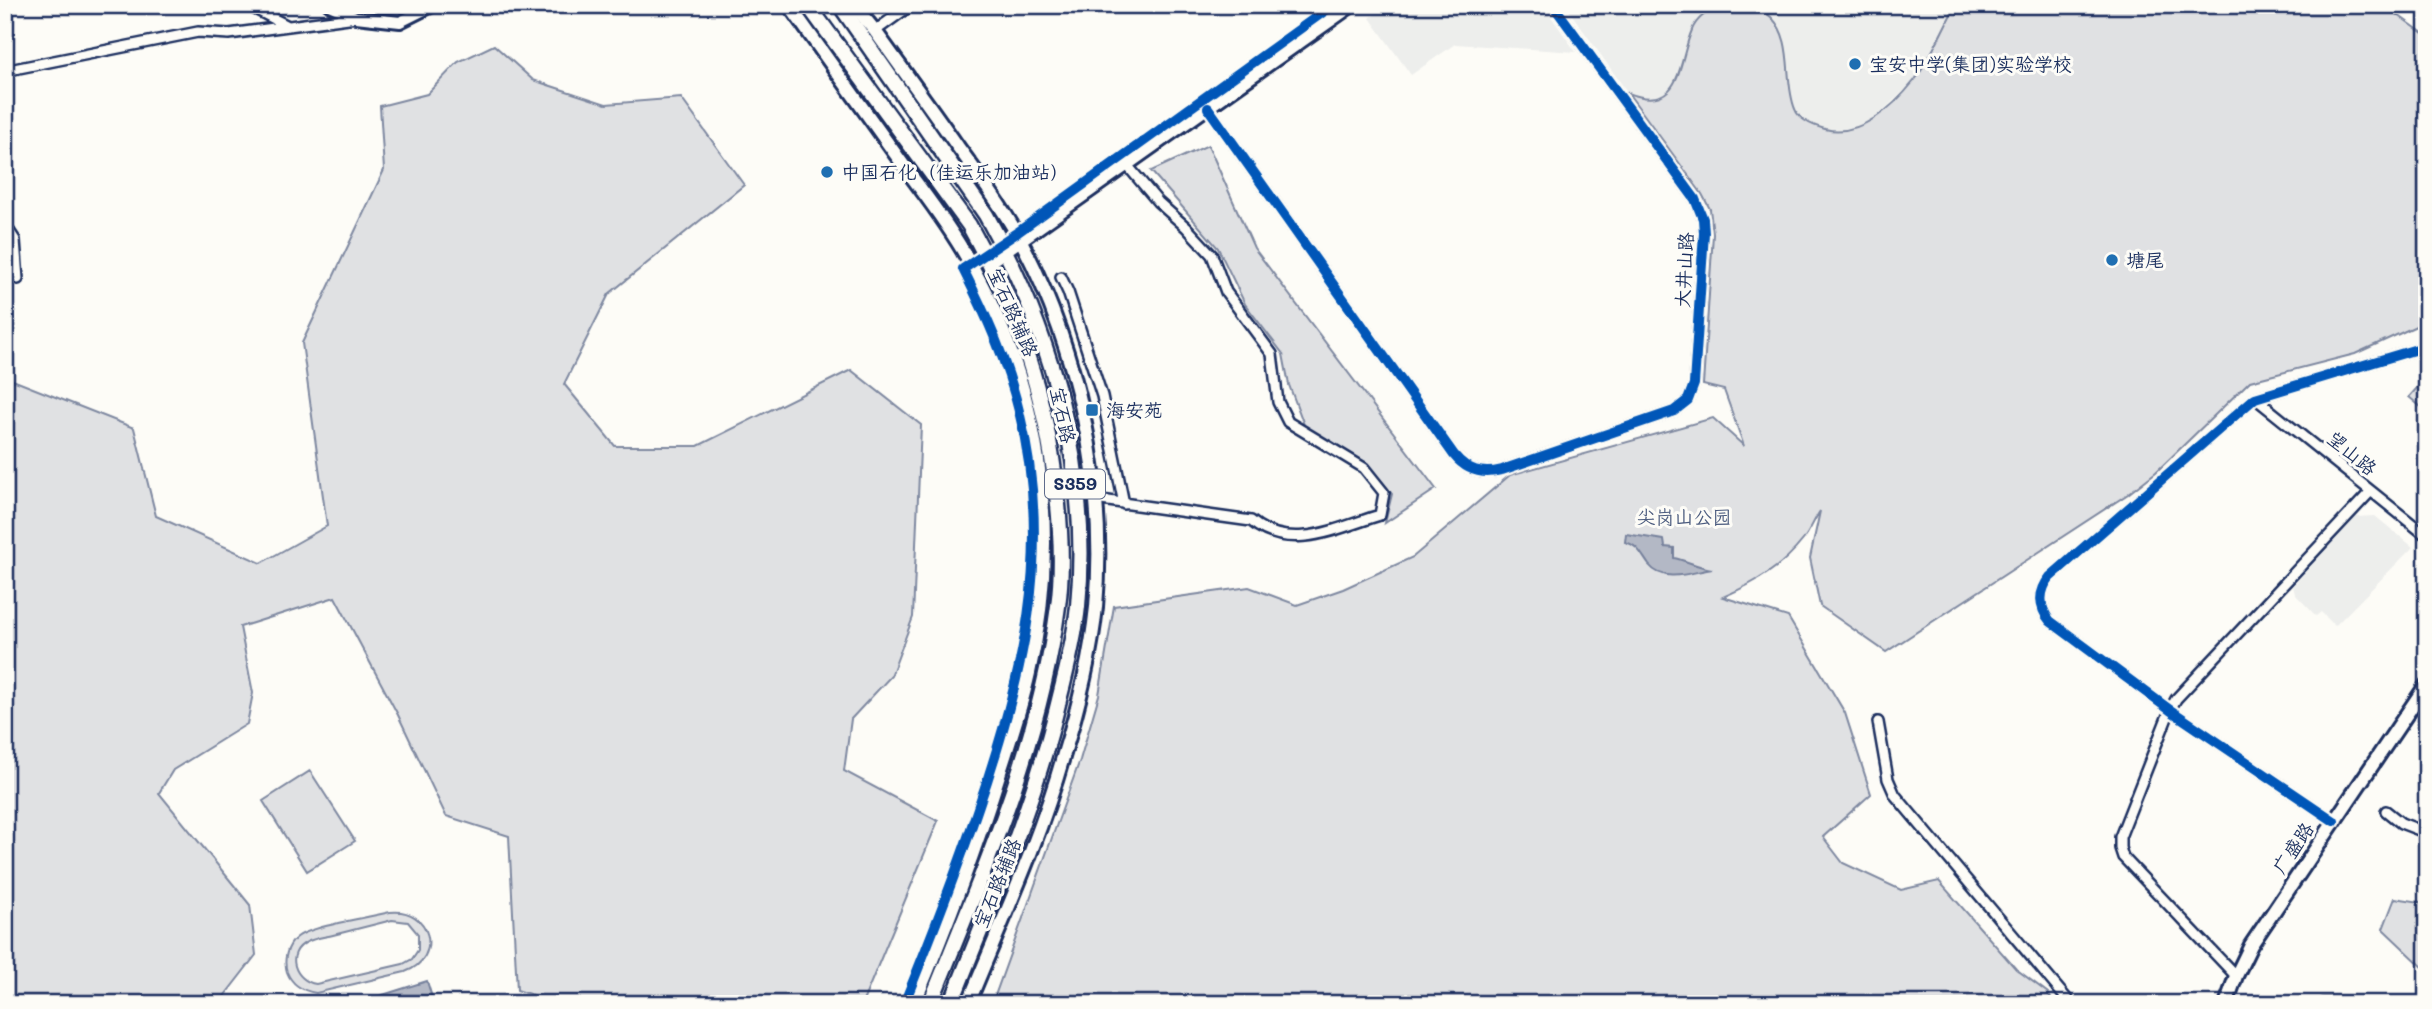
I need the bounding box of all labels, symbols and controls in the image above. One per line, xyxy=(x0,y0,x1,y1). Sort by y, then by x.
place label: 宝安中学(集团)实验学校 xyxy=(1869,51,2072,76)
marker: 宝安中学(集团)实验学校 xyxy=(1847,56,1863,72)
place label: 中国石化（佳运乐加油站） xyxy=(841,159,1069,184)
marker: 中国石化（佳运乐加油站） xyxy=(819,164,835,180)
street label: 大井山路 xyxy=(1669,231,1698,309)
place label: 塘尾 xyxy=(2126,247,2164,272)
marker: 塘尾 xyxy=(2104,252,2120,268)
street label: 宝石路辅路 xyxy=(983,263,1044,360)
street label: 宝石路 xyxy=(1045,384,1082,445)
place label: 海安苑 xyxy=(1106,397,1163,422)
marker: 海安苑 xyxy=(1084,402,1100,418)
street label: 望山路 xyxy=(2322,425,2382,480)
road number: S359 xyxy=(1045,470,1105,498)
park label: 尖岗山公园 xyxy=(1636,504,1732,529)
street label: 广盛路 xyxy=(2266,817,2319,878)
street label: 宝石路辅路 xyxy=(967,834,1026,932)

